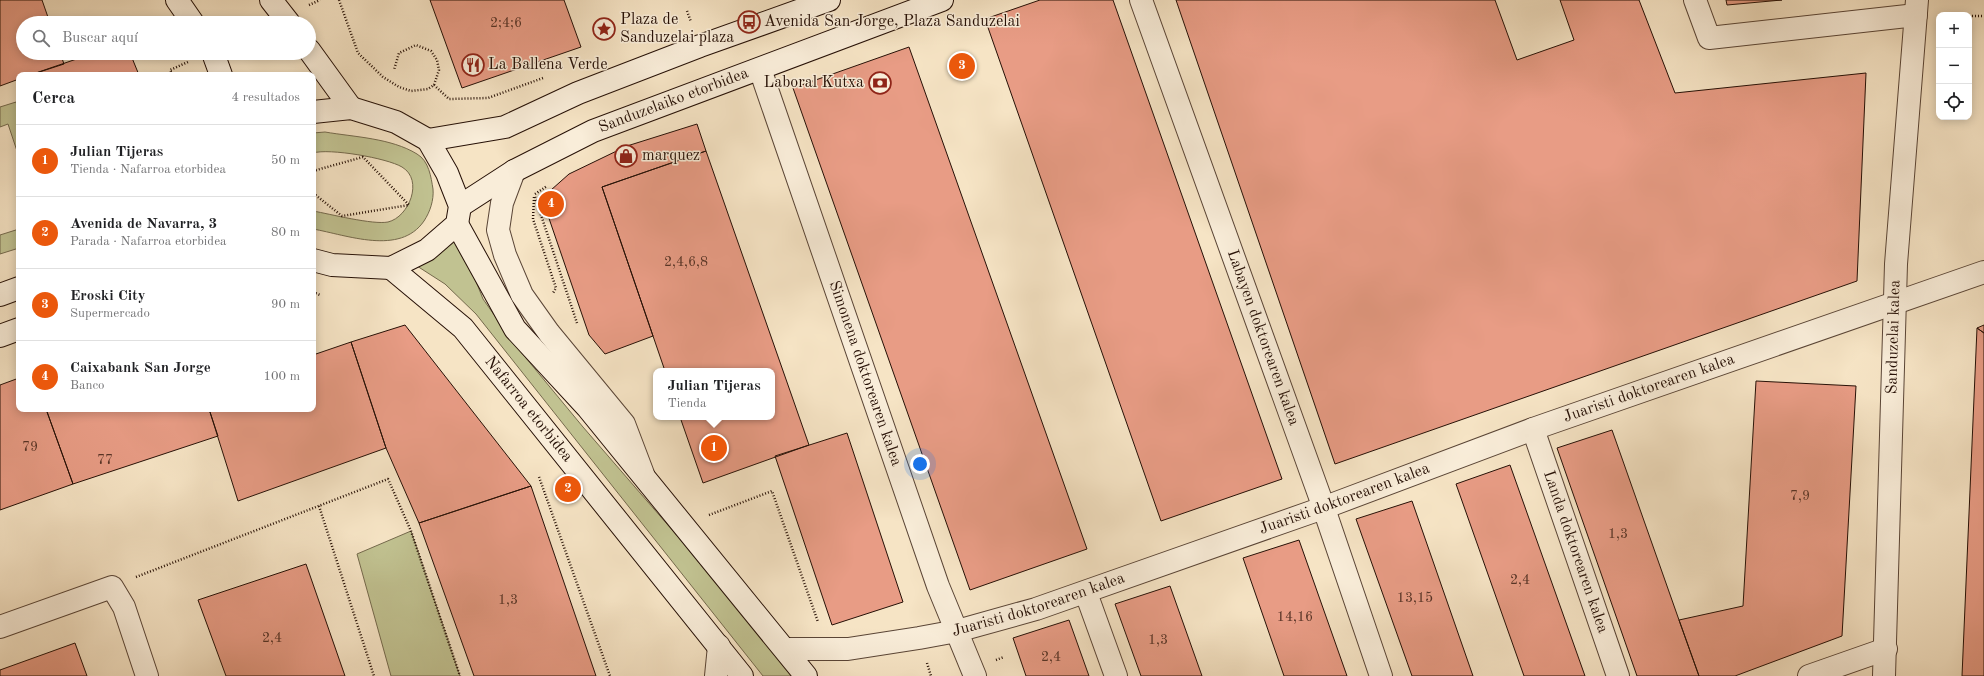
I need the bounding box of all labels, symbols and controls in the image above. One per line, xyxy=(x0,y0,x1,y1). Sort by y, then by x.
bus stop icon: Avenida San Jorge, Plaza Sanduzelai xyxy=(736,9,762,35)
place label: Plaza de Sanduzelai plaza xyxy=(620,12,734,46)
map controls xyxy=(1936,12,1972,120)
button: + xyxy=(1936,12,1972,48)
place label: Avenida San Jorge, Plaza Sanduzelai xyxy=(764,14,1020,30)
search box xyxy=(16,16,316,60)
house number: 2;4;6 xyxy=(490,16,522,30)
place icon: Plaza de Sanduzelai plaza xyxy=(591,16,617,42)
icon: search xyxy=(30,27,52,49)
text: Buscar aquí xyxy=(62,31,138,46)
button: − xyxy=(1936,48,1972,84)
pin: 3 xyxy=(949,51,975,81)
restaurant icon: La Ballena Verde xyxy=(460,52,486,78)
place label: La Ballena Verde xyxy=(488,57,608,73)
street label: Sanduzelaiko etorbidea xyxy=(596,65,751,136)
bank icon: Laboral Kutxa xyxy=(867,70,893,96)
place label: Laboral Kutxa xyxy=(764,75,864,91)
button: locate xyxy=(1936,84,1972,120)
text: Cerca xyxy=(32,90,75,107)
text: 4 resultados xyxy=(232,91,300,104)
shop icon: marquez xyxy=(613,143,639,169)
text: Julian Tijeras xyxy=(70,145,163,160)
place label: marquez xyxy=(642,148,700,164)
text: 1 xyxy=(41,154,49,167)
text: 50 m xyxy=(271,154,300,167)
text: Tienda · Nafarroa etorbidea xyxy=(70,163,226,176)
pin: 4 xyxy=(538,189,564,219)
text: Avenida de Navarra, 3 xyxy=(70,217,217,232)
text: 2 xyxy=(41,226,49,239)
text: 80 m xyxy=(271,226,300,239)
text: Parada · Nafarroa etorbidea xyxy=(70,235,227,248)
street label: Labayen doktorearen kalea xyxy=(1224,248,1302,428)
house number: 2,4,6,8 xyxy=(664,255,708,269)
street label: Simonena doktorearen kalea xyxy=(826,279,904,468)
street label: Sanduzelai kalea xyxy=(1884,279,1904,395)
text: Eroski City xyxy=(70,289,146,304)
text: 3 xyxy=(41,298,49,311)
text: 90 m xyxy=(271,298,300,311)
text: Supermercado xyxy=(70,307,150,320)
street label: Juaristi doktorearen kalea xyxy=(1561,351,1737,426)
street label: Nafarroa etorbidea xyxy=(481,353,575,465)
text: Caixabank San Jorge xyxy=(70,361,211,376)
popup xyxy=(653,368,775,420)
text: 4 xyxy=(41,370,49,383)
text: 100 m xyxy=(263,370,300,383)
text: Banco xyxy=(70,379,105,392)
text: Julian Tijeras xyxy=(667,379,761,394)
text: Tienda xyxy=(667,397,706,410)
pin: 1 xyxy=(701,433,727,463)
house number: 79 xyxy=(22,440,38,454)
house number: 77 xyxy=(97,453,113,467)
your location xyxy=(910,454,930,474)
street label: Juaristi doktorearen kalea xyxy=(1257,461,1432,538)
street label: Landa doktorearen kalea xyxy=(1540,468,1611,635)
pin: 2 xyxy=(555,474,581,504)
house number: 7,9 xyxy=(1790,489,1810,503)
house number: 1,3 xyxy=(1608,527,1628,541)
street label: Juaristi doktorearen kalea xyxy=(951,570,1127,640)
house number: 2,4 xyxy=(1510,573,1530,587)
house number: 13,15 xyxy=(1397,591,1433,605)
house number: 1,3 xyxy=(498,593,518,607)
house number: 14,16 xyxy=(1277,610,1313,624)
house number: 2,4 xyxy=(262,631,282,645)
house number: 1,3 xyxy=(1148,633,1168,647)
house number: 2,4 xyxy=(1041,650,1061,664)

